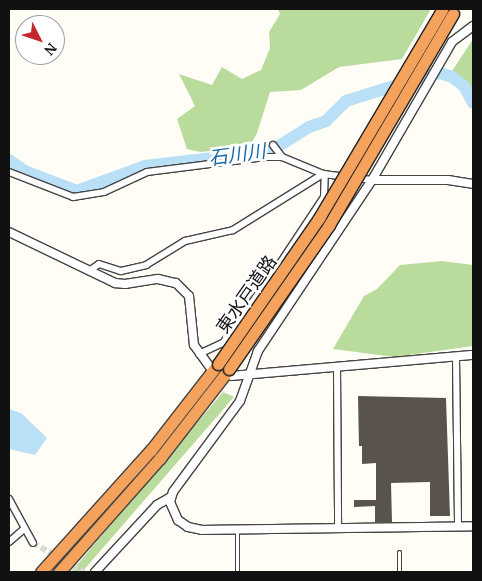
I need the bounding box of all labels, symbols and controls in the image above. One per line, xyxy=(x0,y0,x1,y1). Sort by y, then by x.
north arrow xyxy=(15,15,65,65)
text: N xyxy=(40,39,62,60)
water label: 石川川 xyxy=(207,139,267,169)
street label: 東水戸道路 xyxy=(211,251,281,337)

